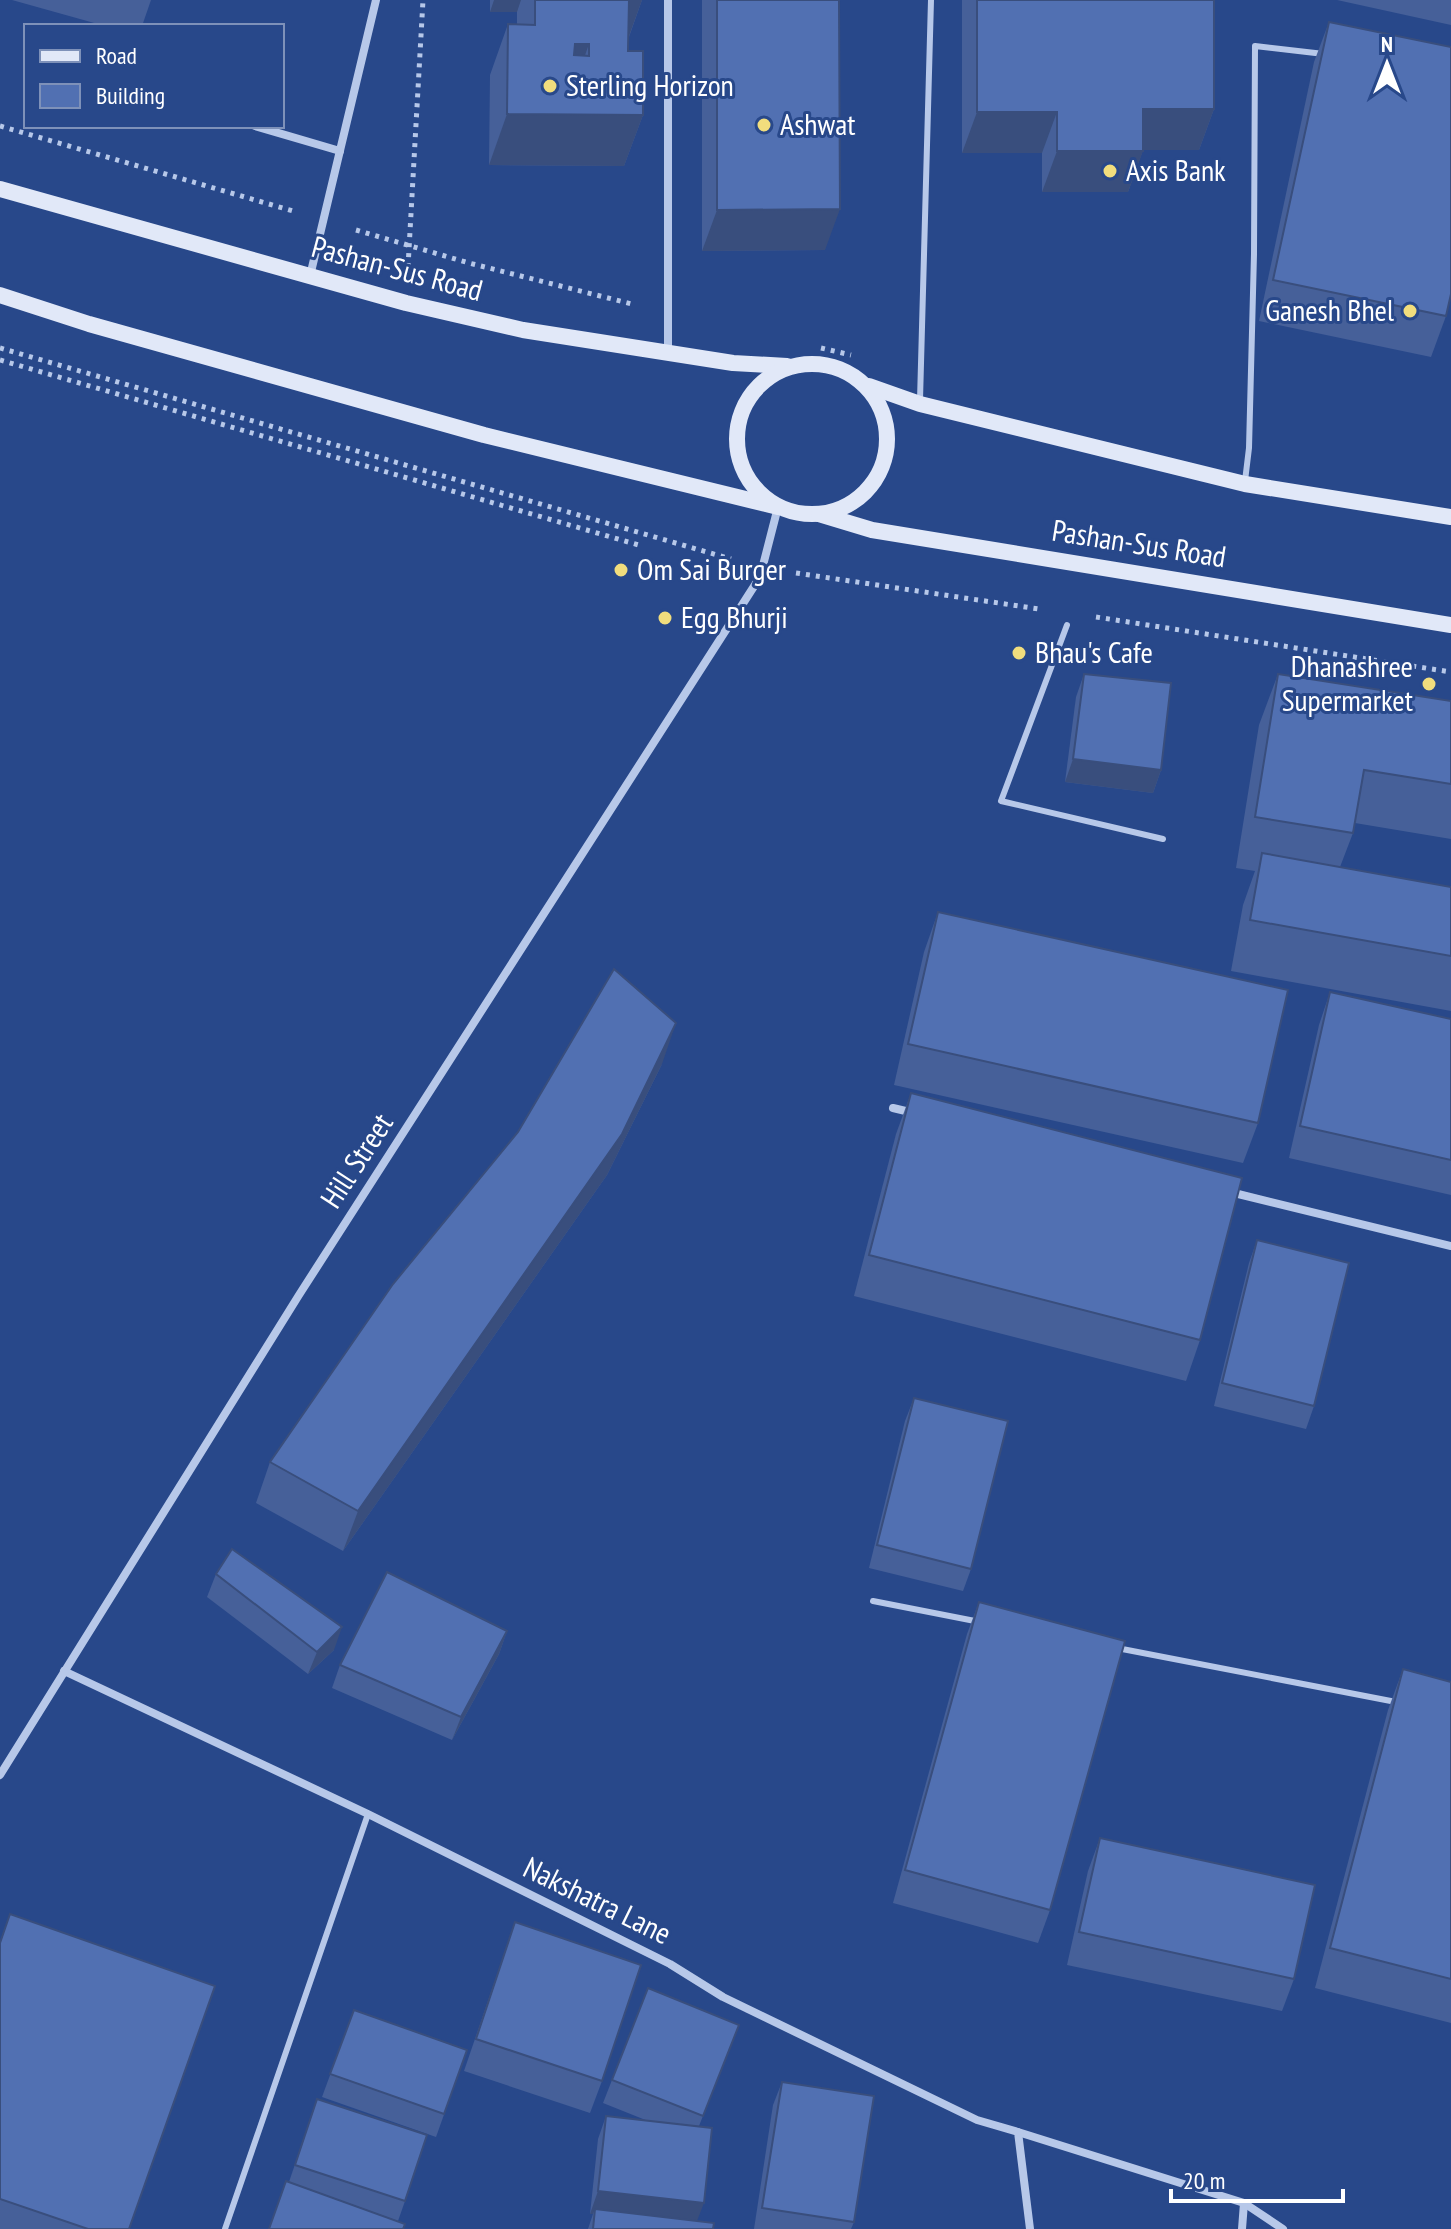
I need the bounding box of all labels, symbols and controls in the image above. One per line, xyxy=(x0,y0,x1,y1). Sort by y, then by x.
legend xyxy=(24,24,284,128)
north arrow xyxy=(1347,24,1427,104)
text: N xyxy=(1381,30,1393,58)
text: Road xyxy=(96,40,137,71)
place label: Sterling Horizon xyxy=(566,65,734,104)
marker: Sterling Horizon xyxy=(541,77,559,95)
text: Building xyxy=(96,80,165,111)
place label: Ashwat xyxy=(780,104,856,143)
marker: Ashwat xyxy=(755,116,773,134)
place label: Axis Bank xyxy=(1126,150,1226,189)
marker: Axis Bank xyxy=(1101,162,1119,180)
street label: Pashan-Sus Road xyxy=(308,226,487,309)
place label: Ganesh Bhel xyxy=(1265,290,1394,329)
marker: Ganesh Bhel xyxy=(1401,302,1419,320)
street label: Pashan-Sus Road xyxy=(1050,510,1229,576)
place label: Om Sai Burger xyxy=(637,549,787,588)
marker: Om Sai Burger xyxy=(612,561,630,579)
place label: Egg Bhurji xyxy=(681,597,788,636)
marker: Egg Bhurji xyxy=(656,609,674,627)
place label: Bhau's Cafe xyxy=(1035,632,1153,671)
marker: Bhau's Cafe xyxy=(1010,644,1028,662)
place label: Dhanashree Supermarket xyxy=(1282,646,1414,719)
marker: Dhanashree Supermarket xyxy=(1420,675,1438,693)
street label: Hill Street xyxy=(311,1105,401,1215)
street label: Nakshatra Lane xyxy=(517,1847,678,1952)
scale bar xyxy=(1171,2153,1343,2203)
text: 20 m xyxy=(1183,2165,1225,2196)

